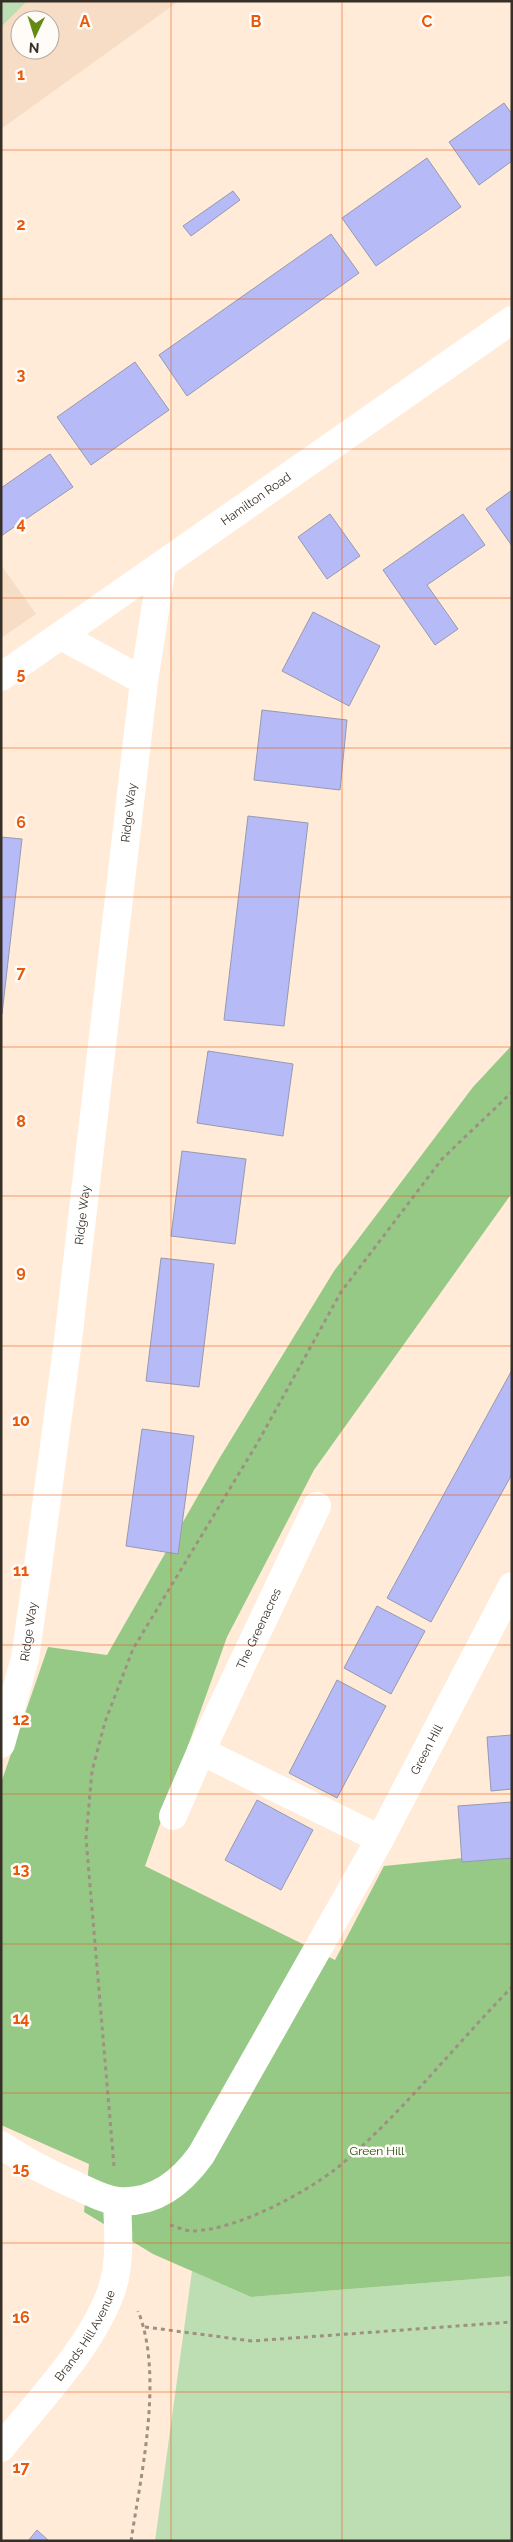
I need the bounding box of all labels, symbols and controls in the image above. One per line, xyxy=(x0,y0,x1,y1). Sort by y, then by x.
north arrow xyxy=(10,10,60,60)
text: A xyxy=(80,12,91,31)
text: B xyxy=(251,12,262,31)
text: C xyxy=(422,12,433,31)
text: N xyxy=(28,40,40,56)
text: 1 xyxy=(17,65,25,84)
text: 2 xyxy=(16,215,26,234)
text: 3 xyxy=(17,365,26,384)
street label: Hamilton Road xyxy=(218,470,294,528)
text: 4 xyxy=(16,514,26,533)
text: 5 xyxy=(17,664,26,683)
street label: Ridge Way xyxy=(118,782,139,843)
text: 6 xyxy=(16,813,26,832)
text: 7 xyxy=(17,963,26,982)
text: 8 xyxy=(16,1112,26,1131)
street label: Ridge Way xyxy=(72,1184,93,1246)
text: 9 xyxy=(16,1262,26,1281)
text: 10 xyxy=(12,1411,30,1430)
text: 11 xyxy=(13,1561,29,1580)
street label: The Greenacres xyxy=(234,1586,284,1672)
street label: Ridge Way xyxy=(18,1600,40,1662)
text: 12 xyxy=(13,1710,29,1729)
street label: Green Hill xyxy=(408,1721,446,1777)
text: 13 xyxy=(13,1860,29,1879)
text: 14 xyxy=(12,2009,30,2028)
park label: Green Hill xyxy=(350,2144,405,2158)
text: 15 xyxy=(13,2159,30,2178)
street label: Brands Hill Avenue xyxy=(52,2288,118,2384)
text: 16 xyxy=(12,2308,30,2327)
text: 17 xyxy=(13,2458,29,2477)

